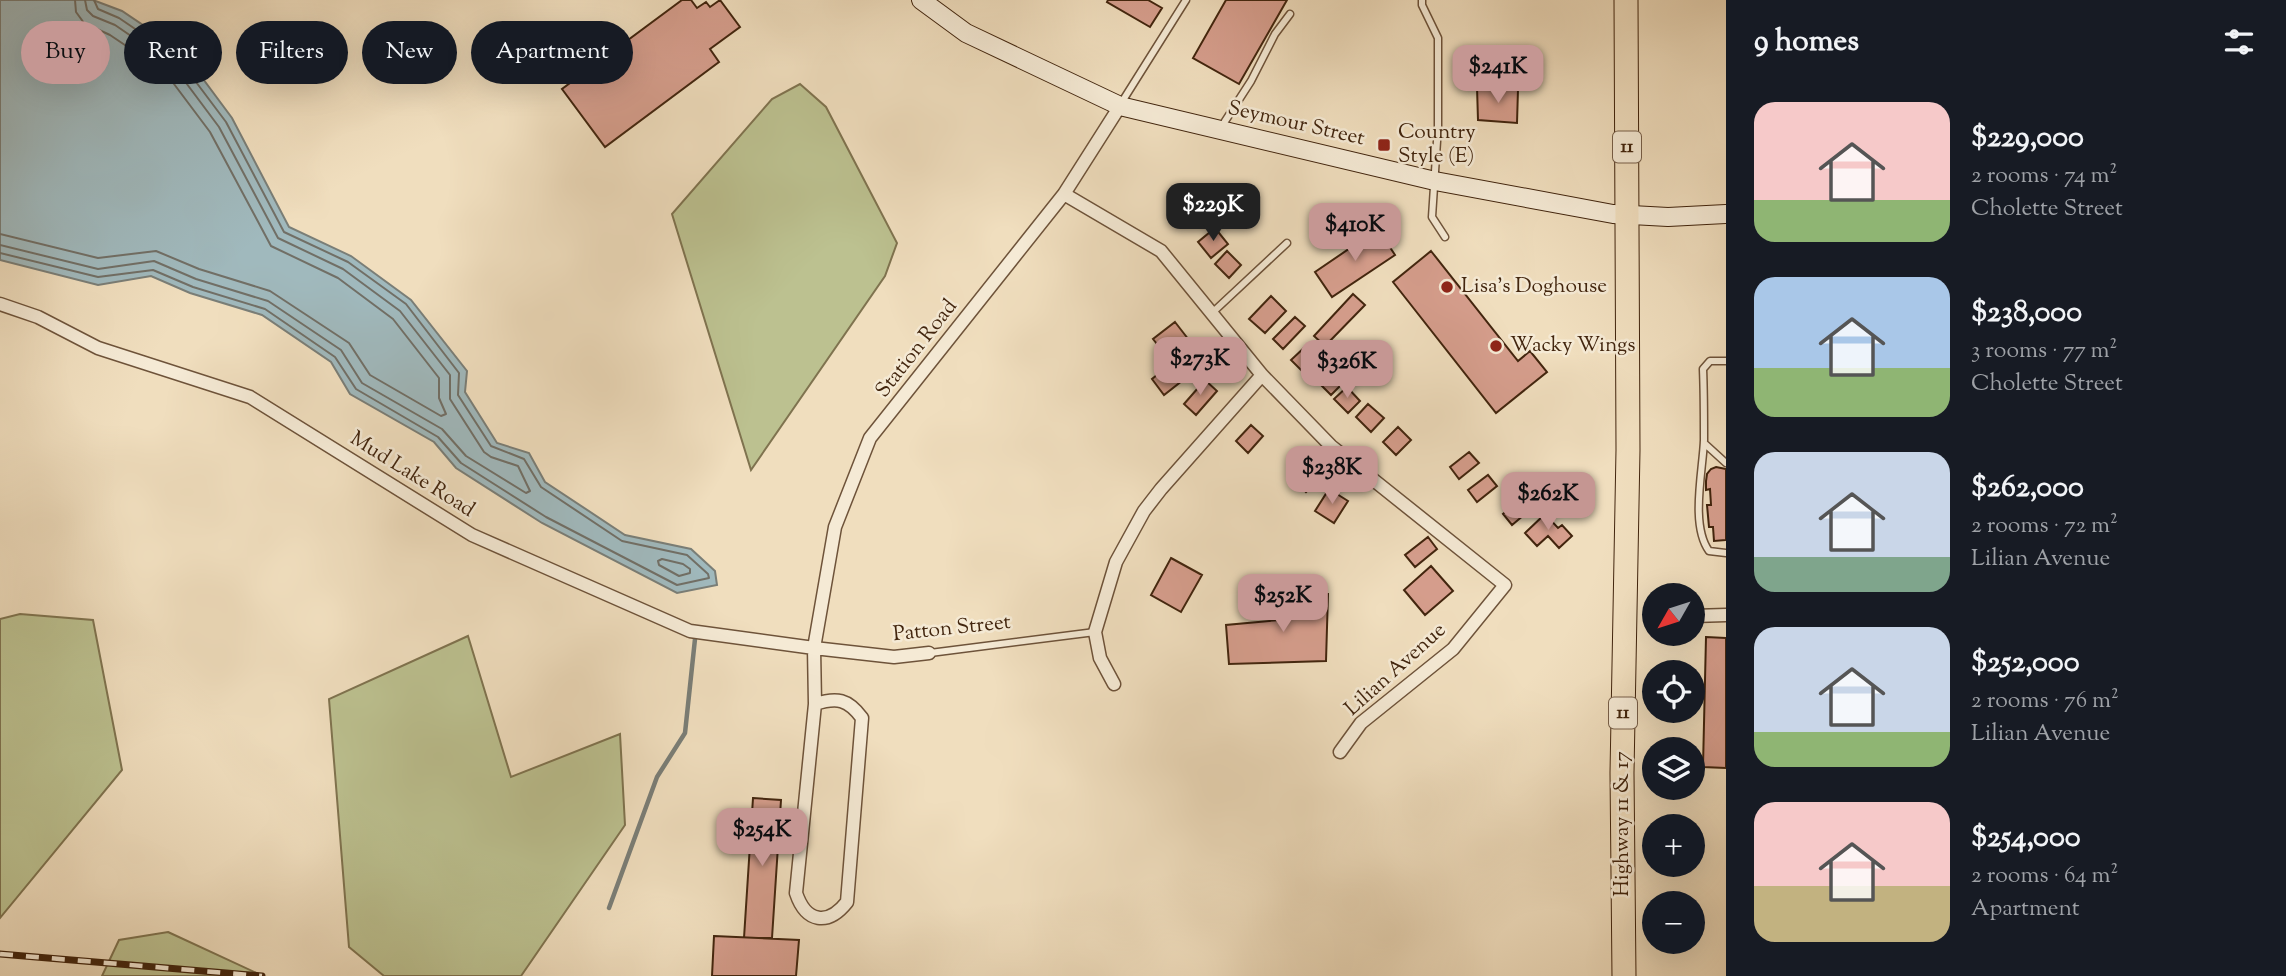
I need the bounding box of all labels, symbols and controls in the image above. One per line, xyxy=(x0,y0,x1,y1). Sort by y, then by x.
chip: Buy xyxy=(21,21,110,84)
chip: Rent xyxy=(124,21,222,84)
chip: Filters xyxy=(236,21,348,84)
chip: New xyxy=(362,21,457,84)
chip: Apartment xyxy=(471,21,633,84)
text: 9 homes xyxy=(1754,21,1859,64)
icon: filters xyxy=(2220,23,2258,61)
pin: $241K xyxy=(1449,46,1547,105)
text: $241K xyxy=(1468,51,1528,84)
street label: Seymour Street xyxy=(1225,94,1367,154)
text: $229,000 xyxy=(1971,117,2084,160)
place label: Country Style (E) xyxy=(1398,118,1476,172)
icon: home xyxy=(1810,130,1894,214)
road number: 11 xyxy=(1613,132,1641,162)
marker: Country Style (E) xyxy=(1376,137,1392,153)
text: 2 rooms · 74 m² xyxy=(1971,160,2117,193)
pin: $229K xyxy=(1164,184,1262,243)
text: $229K xyxy=(1182,189,1244,222)
text: Cholette Street xyxy=(1971,193,2123,226)
pin: $410K xyxy=(1306,204,1404,263)
text: $410K xyxy=(1325,209,1385,242)
place label: Lisa's Doghouse xyxy=(1461,272,1607,302)
marker: Lisa's Doghouse xyxy=(1439,279,1455,295)
text: $238,000 xyxy=(1971,292,2082,335)
street label: Station Road xyxy=(869,293,965,405)
icon: home xyxy=(1810,305,1894,389)
place label: Wacky Wings xyxy=(1510,331,1636,361)
text: 3 rooms · 77 m² xyxy=(1971,335,2117,368)
pin: $273K xyxy=(1151,338,1249,397)
marker: Wacky Wings xyxy=(1488,338,1504,354)
pin: $326K xyxy=(1298,340,1396,400)
text: $273K xyxy=(1170,343,1230,376)
text: $326K xyxy=(1317,346,1377,379)
text: Cholette Street xyxy=(1971,368,2123,401)
street label: Mud Lake Road xyxy=(344,425,480,525)
pin: $238K xyxy=(1283,447,1381,506)
text: $238K xyxy=(1302,452,1362,485)
text: $262,000 xyxy=(1971,467,2084,510)
pin: $262K xyxy=(1499,472,1597,532)
text: $262K xyxy=(1517,478,1579,511)
icon: home xyxy=(1810,480,1894,564)
text: 2 rooms · 72 m² xyxy=(1971,510,2118,543)
text: Lilian Avenue xyxy=(1971,543,2110,576)
pin: $252K xyxy=(1234,574,1332,634)
text: $252K xyxy=(1254,580,1312,613)
north arrow xyxy=(1642,583,1704,646)
map controls xyxy=(1642,583,1705,954)
street label: Patton Street xyxy=(892,608,1012,650)
street label: Lilian Avenue xyxy=(1339,616,1453,724)
text: $252,000 xyxy=(1971,642,2080,685)
icon: home xyxy=(1810,655,1894,739)
button: locate xyxy=(1642,660,1705,723)
text: 2 rooms · 76 m² xyxy=(1971,685,2119,718)
road number: 11 xyxy=(1609,698,1637,728)
text: Lilian Avenue xyxy=(1971,718,2110,751)
button: layers xyxy=(1642,737,1705,800)
street label: Highway 11 & 17 xyxy=(1608,751,1638,897)
pin: $254K xyxy=(713,808,811,868)
text: $254K xyxy=(732,814,792,847)
button: + xyxy=(1642,814,1705,877)
text: $254,000 xyxy=(1971,817,2081,860)
icon: home xyxy=(1810,830,1894,914)
text: 2 rooms · 64 m² xyxy=(1971,860,2118,893)
button: − xyxy=(1642,891,1705,954)
text: Apartment xyxy=(1971,893,2080,926)

